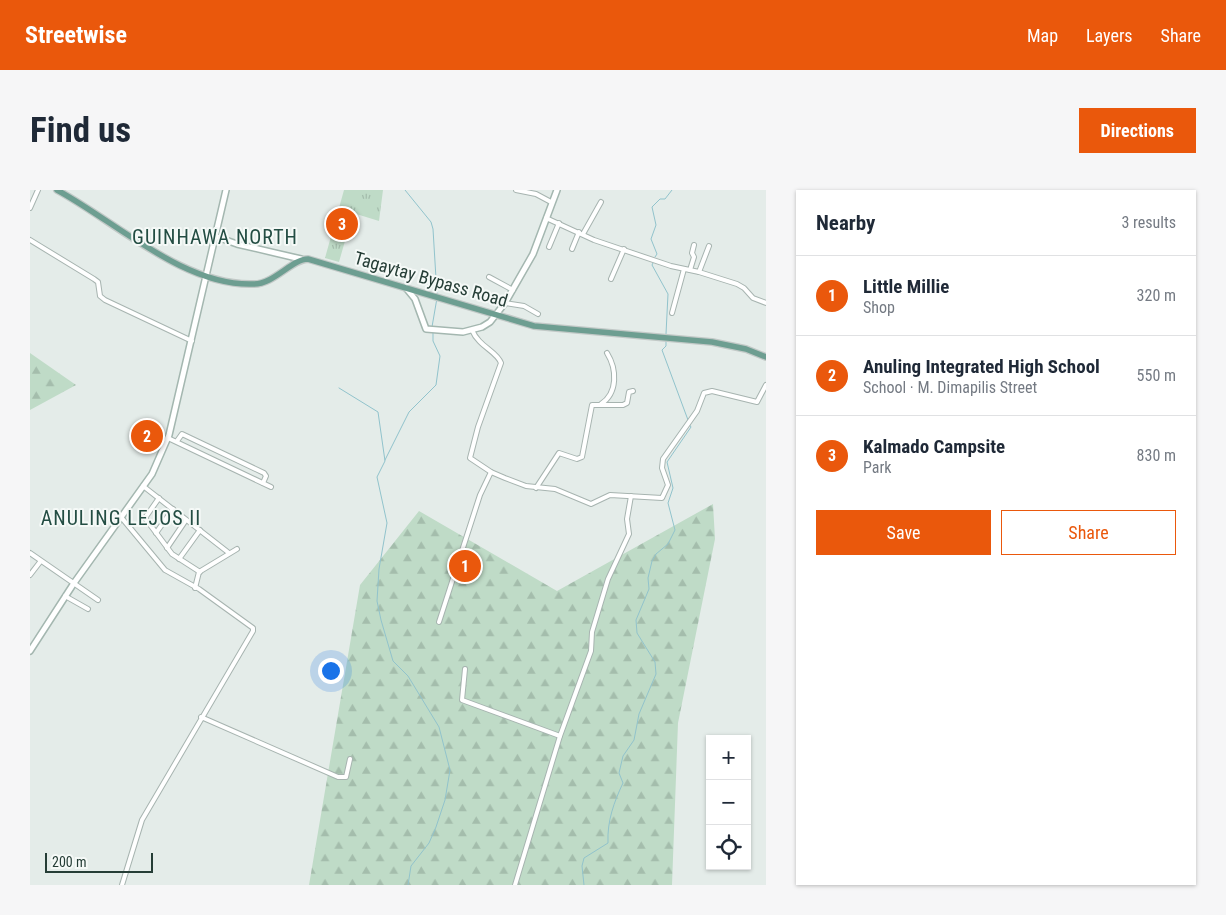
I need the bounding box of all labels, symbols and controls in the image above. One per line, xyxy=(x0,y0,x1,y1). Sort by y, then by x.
text: Streetwise xyxy=(25,21,127,49)
text: Map xyxy=(1027,25,1058,46)
text: Layers xyxy=(1086,25,1133,46)
text: Share xyxy=(1161,25,1201,46)
button: Directions xyxy=(1079,108,1196,153)
text: Find us xyxy=(30,110,131,151)
pin: 3 xyxy=(326,205,358,243)
text: Nearby xyxy=(816,211,875,235)
text: 3 results xyxy=(1121,213,1176,232)
district label: GUINHAWA NORTH xyxy=(132,225,298,249)
street label: Tagaytay Bypass Road xyxy=(352,247,510,311)
text: Little Millie xyxy=(863,275,949,298)
text: 1 xyxy=(828,286,836,305)
text: 320 m xyxy=(1137,286,1176,305)
text: Shop xyxy=(863,298,895,317)
text: Anuling Integrated High School xyxy=(863,355,1100,378)
text: 2 xyxy=(828,366,836,385)
text: 550 m xyxy=(1137,366,1176,385)
text: School · M. Dimapilis Street xyxy=(863,378,1037,397)
pin: 2 xyxy=(131,417,163,455)
text: Kalmado Campsite xyxy=(863,435,1005,458)
text: 3 xyxy=(828,446,836,465)
text: 830 m xyxy=(1137,446,1176,465)
text: Park xyxy=(863,458,892,477)
district label: ANULING LEJOS II xyxy=(41,506,201,530)
button: Save xyxy=(816,510,991,555)
button: Share xyxy=(1001,510,1176,555)
pin: 1 xyxy=(449,547,481,585)
your location xyxy=(318,658,344,684)
map controls xyxy=(706,735,751,870)
button: + xyxy=(706,735,751,780)
button: − xyxy=(706,780,751,825)
button: locate xyxy=(706,825,751,870)
scale bar xyxy=(45,850,152,873)
text: 200 m xyxy=(52,854,87,870)

